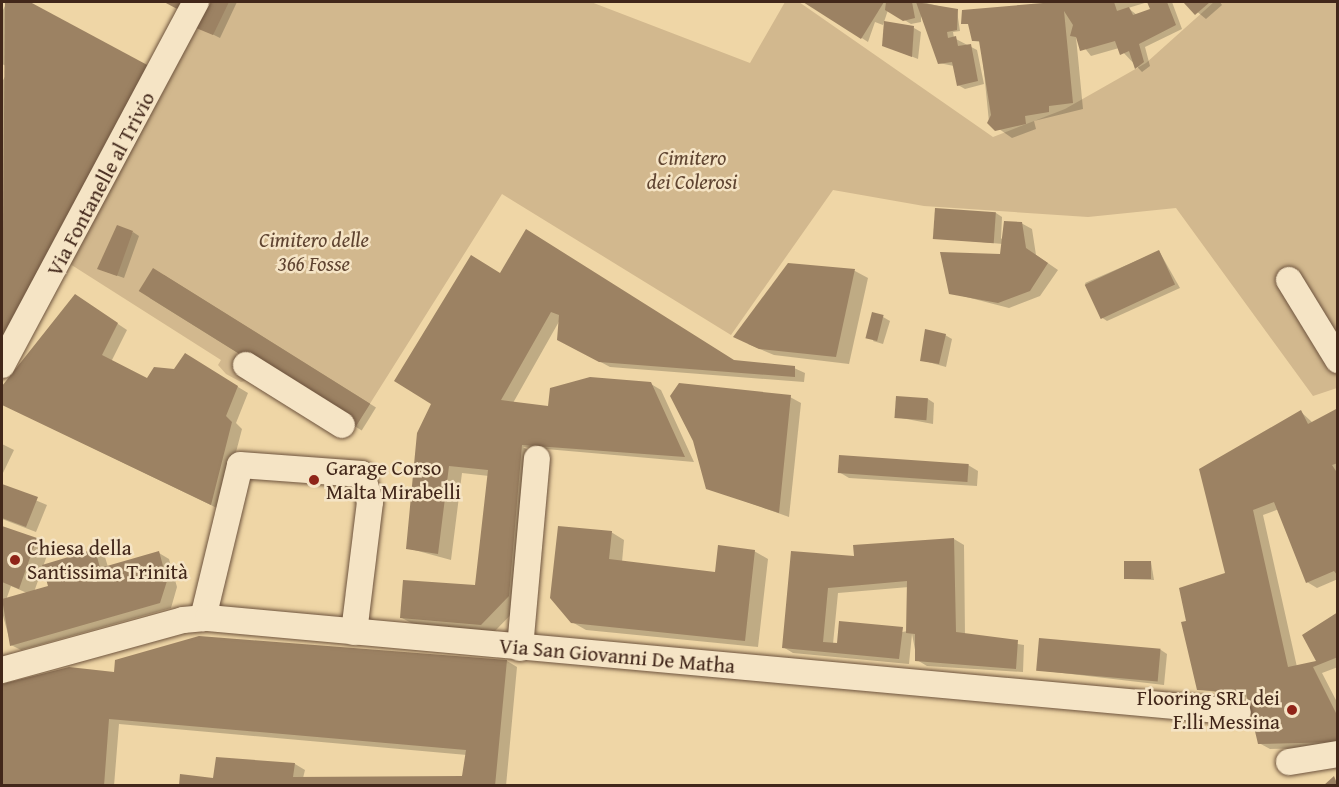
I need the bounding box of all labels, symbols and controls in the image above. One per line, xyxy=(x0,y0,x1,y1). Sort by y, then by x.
street label: Via Fontanelle al Trivio xyxy=(42,87,160,281)
park label: Cimitero dei Colerosi xyxy=(647,145,737,195)
park label: Cimitero delle 366 Fosse xyxy=(259,227,369,277)
place label: Garage Corso Malta Mirabelli xyxy=(326,455,461,505)
marker: Garage Corso Malta Mirabelli xyxy=(307,473,321,487)
place label: Chiesa della Santissima Trinità xyxy=(27,535,188,585)
marker: Chiesa della Santissima Trinità xyxy=(8,553,22,567)
street label: Via San Giovanni De Matha xyxy=(498,633,736,679)
place label: Flooring SRL dei F.lli Messina xyxy=(1137,685,1280,735)
marker: Flooring SRL dei F.lli Messina xyxy=(1285,703,1299,717)

